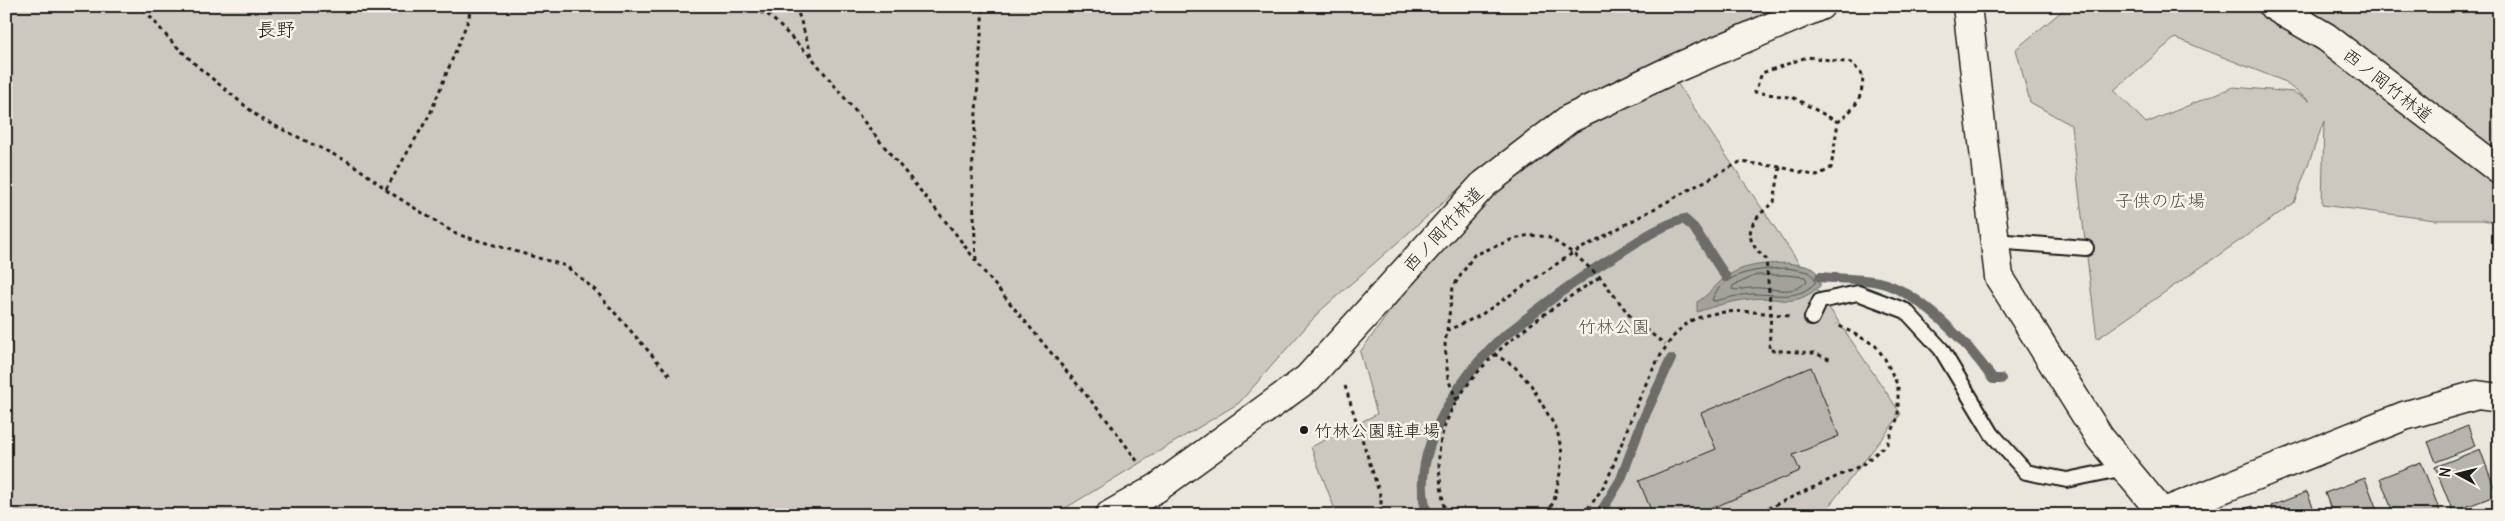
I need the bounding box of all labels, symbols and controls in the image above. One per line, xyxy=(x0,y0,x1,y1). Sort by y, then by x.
district label: 長野 xyxy=(257,17,295,41)
street label: 西ノ岡竹林道 xyxy=(2338,43,2438,127)
street label: 西ノ岡竹林道 xyxy=(1398,182,1488,276)
park label: 子供の広場 xyxy=(2115,189,2205,212)
park label: 竹林公園 xyxy=(1578,315,1650,338)
place label: 竹林公園駐車場 xyxy=(1314,419,1440,442)
marker: 竹林公園駐車場 xyxy=(1298,424,1310,436)
north arrow xyxy=(2432,448,2482,498)
text: N xyxy=(2436,467,2455,478)

